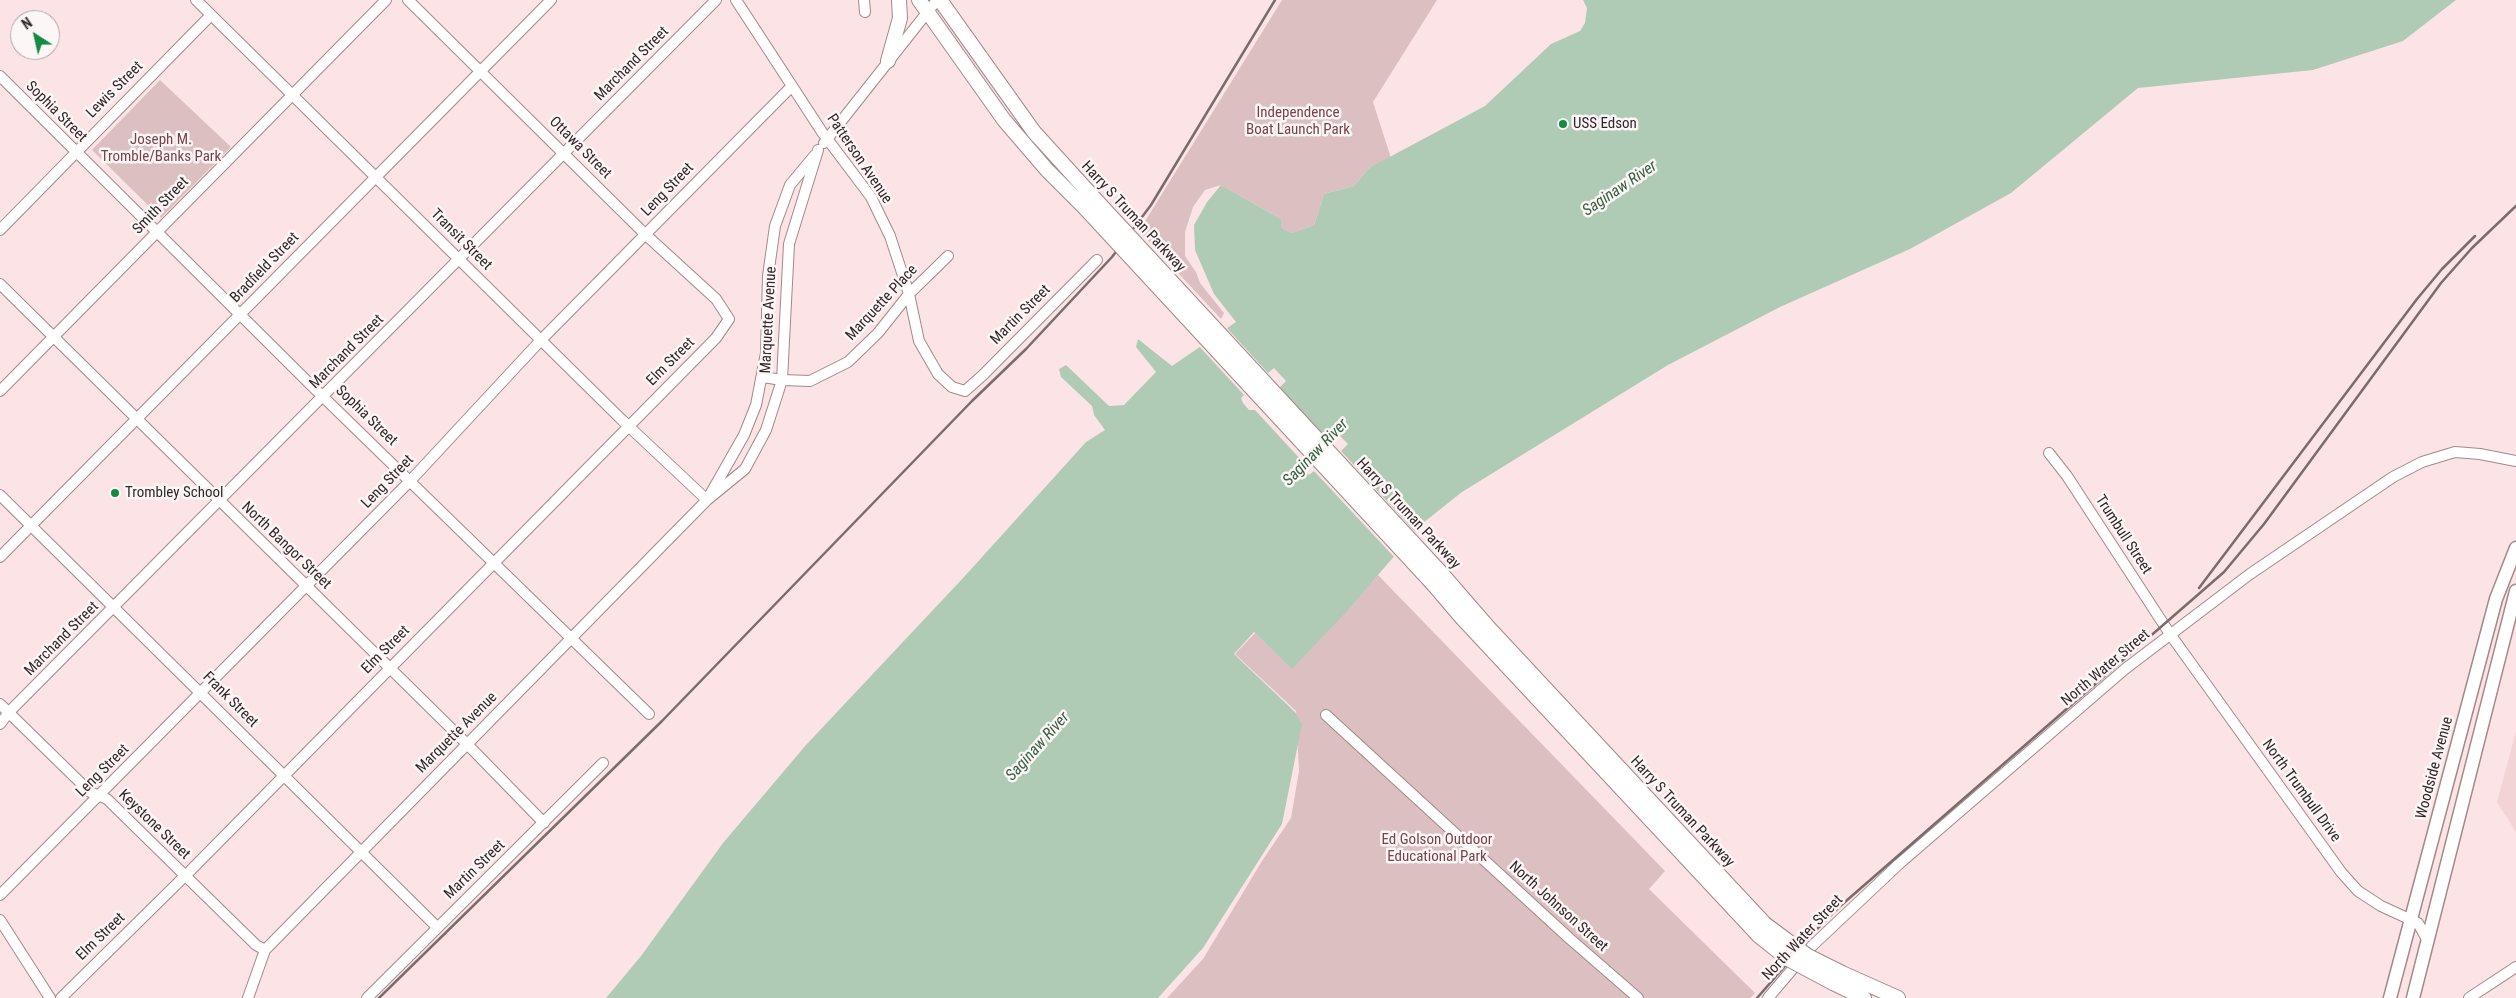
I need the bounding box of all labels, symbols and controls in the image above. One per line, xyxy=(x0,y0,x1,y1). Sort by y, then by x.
north arrow xyxy=(10,10,60,60)
text: N xyxy=(19,15,35,33)
street label: Marchand Street xyxy=(591,23,673,105)
street label: Lewis Street xyxy=(83,58,147,122)
street label: Sophia Street xyxy=(22,78,90,146)
park label: Independence Boat Launch Park xyxy=(1246,104,1350,139)
street label: Patterson Avenue xyxy=(822,111,896,207)
street label: Ottawa Street xyxy=(545,113,615,183)
place label: USS Edson xyxy=(1573,115,1637,133)
marker: USS Edson xyxy=(1557,118,1569,130)
park label: Joseph M. Tromble/Banks Park xyxy=(101,131,221,166)
water label: Saginaw River xyxy=(1579,157,1661,221)
street label: Harry S Truman Parkway xyxy=(1077,158,1189,276)
street label: Leng Street xyxy=(638,159,698,221)
street label: Smith Street xyxy=(129,174,193,238)
street label: Transit Street xyxy=(427,206,495,274)
street label: Bradfield Street xyxy=(227,229,303,307)
street label: Marquette Place xyxy=(842,261,922,345)
street label: Marquette Avenue xyxy=(757,266,781,374)
street label: Martin Street xyxy=(987,281,1055,349)
street label: Marchand Street xyxy=(306,311,388,393)
street label: Elm Street xyxy=(643,334,699,390)
street label: Sophia Street xyxy=(331,382,401,450)
water label: Saginaw River xyxy=(1279,416,1353,490)
street label: Leng Street xyxy=(358,451,418,513)
street label: Harry S Truman Parkway xyxy=(1352,455,1464,573)
place label: Trombley School xyxy=(125,484,223,502)
marker: Trombley School xyxy=(109,487,121,499)
street label: Trumbull Street xyxy=(2091,492,2155,578)
street label: North Bangor Street xyxy=(237,499,335,593)
street label: Marchand Street xyxy=(21,598,103,680)
street label: Elm Street xyxy=(358,622,414,678)
street label: North Water Street xyxy=(2058,626,2154,710)
street label: Frank Street xyxy=(198,668,262,732)
street label: Marquette Avenue xyxy=(413,689,501,777)
water label: Saginaw River xyxy=(1002,709,1074,785)
street label: Woodside Avenue xyxy=(2413,715,2457,821)
street label: North Trumbull Drive xyxy=(2258,736,2344,846)
street label: Leng Street xyxy=(73,741,133,801)
street label: Harry S Truman Parkway xyxy=(1626,753,1738,871)
street label: Keystone Street xyxy=(114,786,194,864)
park label: Ed Golson Outdoor Educational Park xyxy=(1382,831,1492,866)
street label: Martin Street xyxy=(441,837,509,903)
street label: North Johnson Street xyxy=(1505,858,1611,956)
street label: North Water Street xyxy=(1759,892,1847,984)
street label: Elm Street xyxy=(73,909,129,965)

